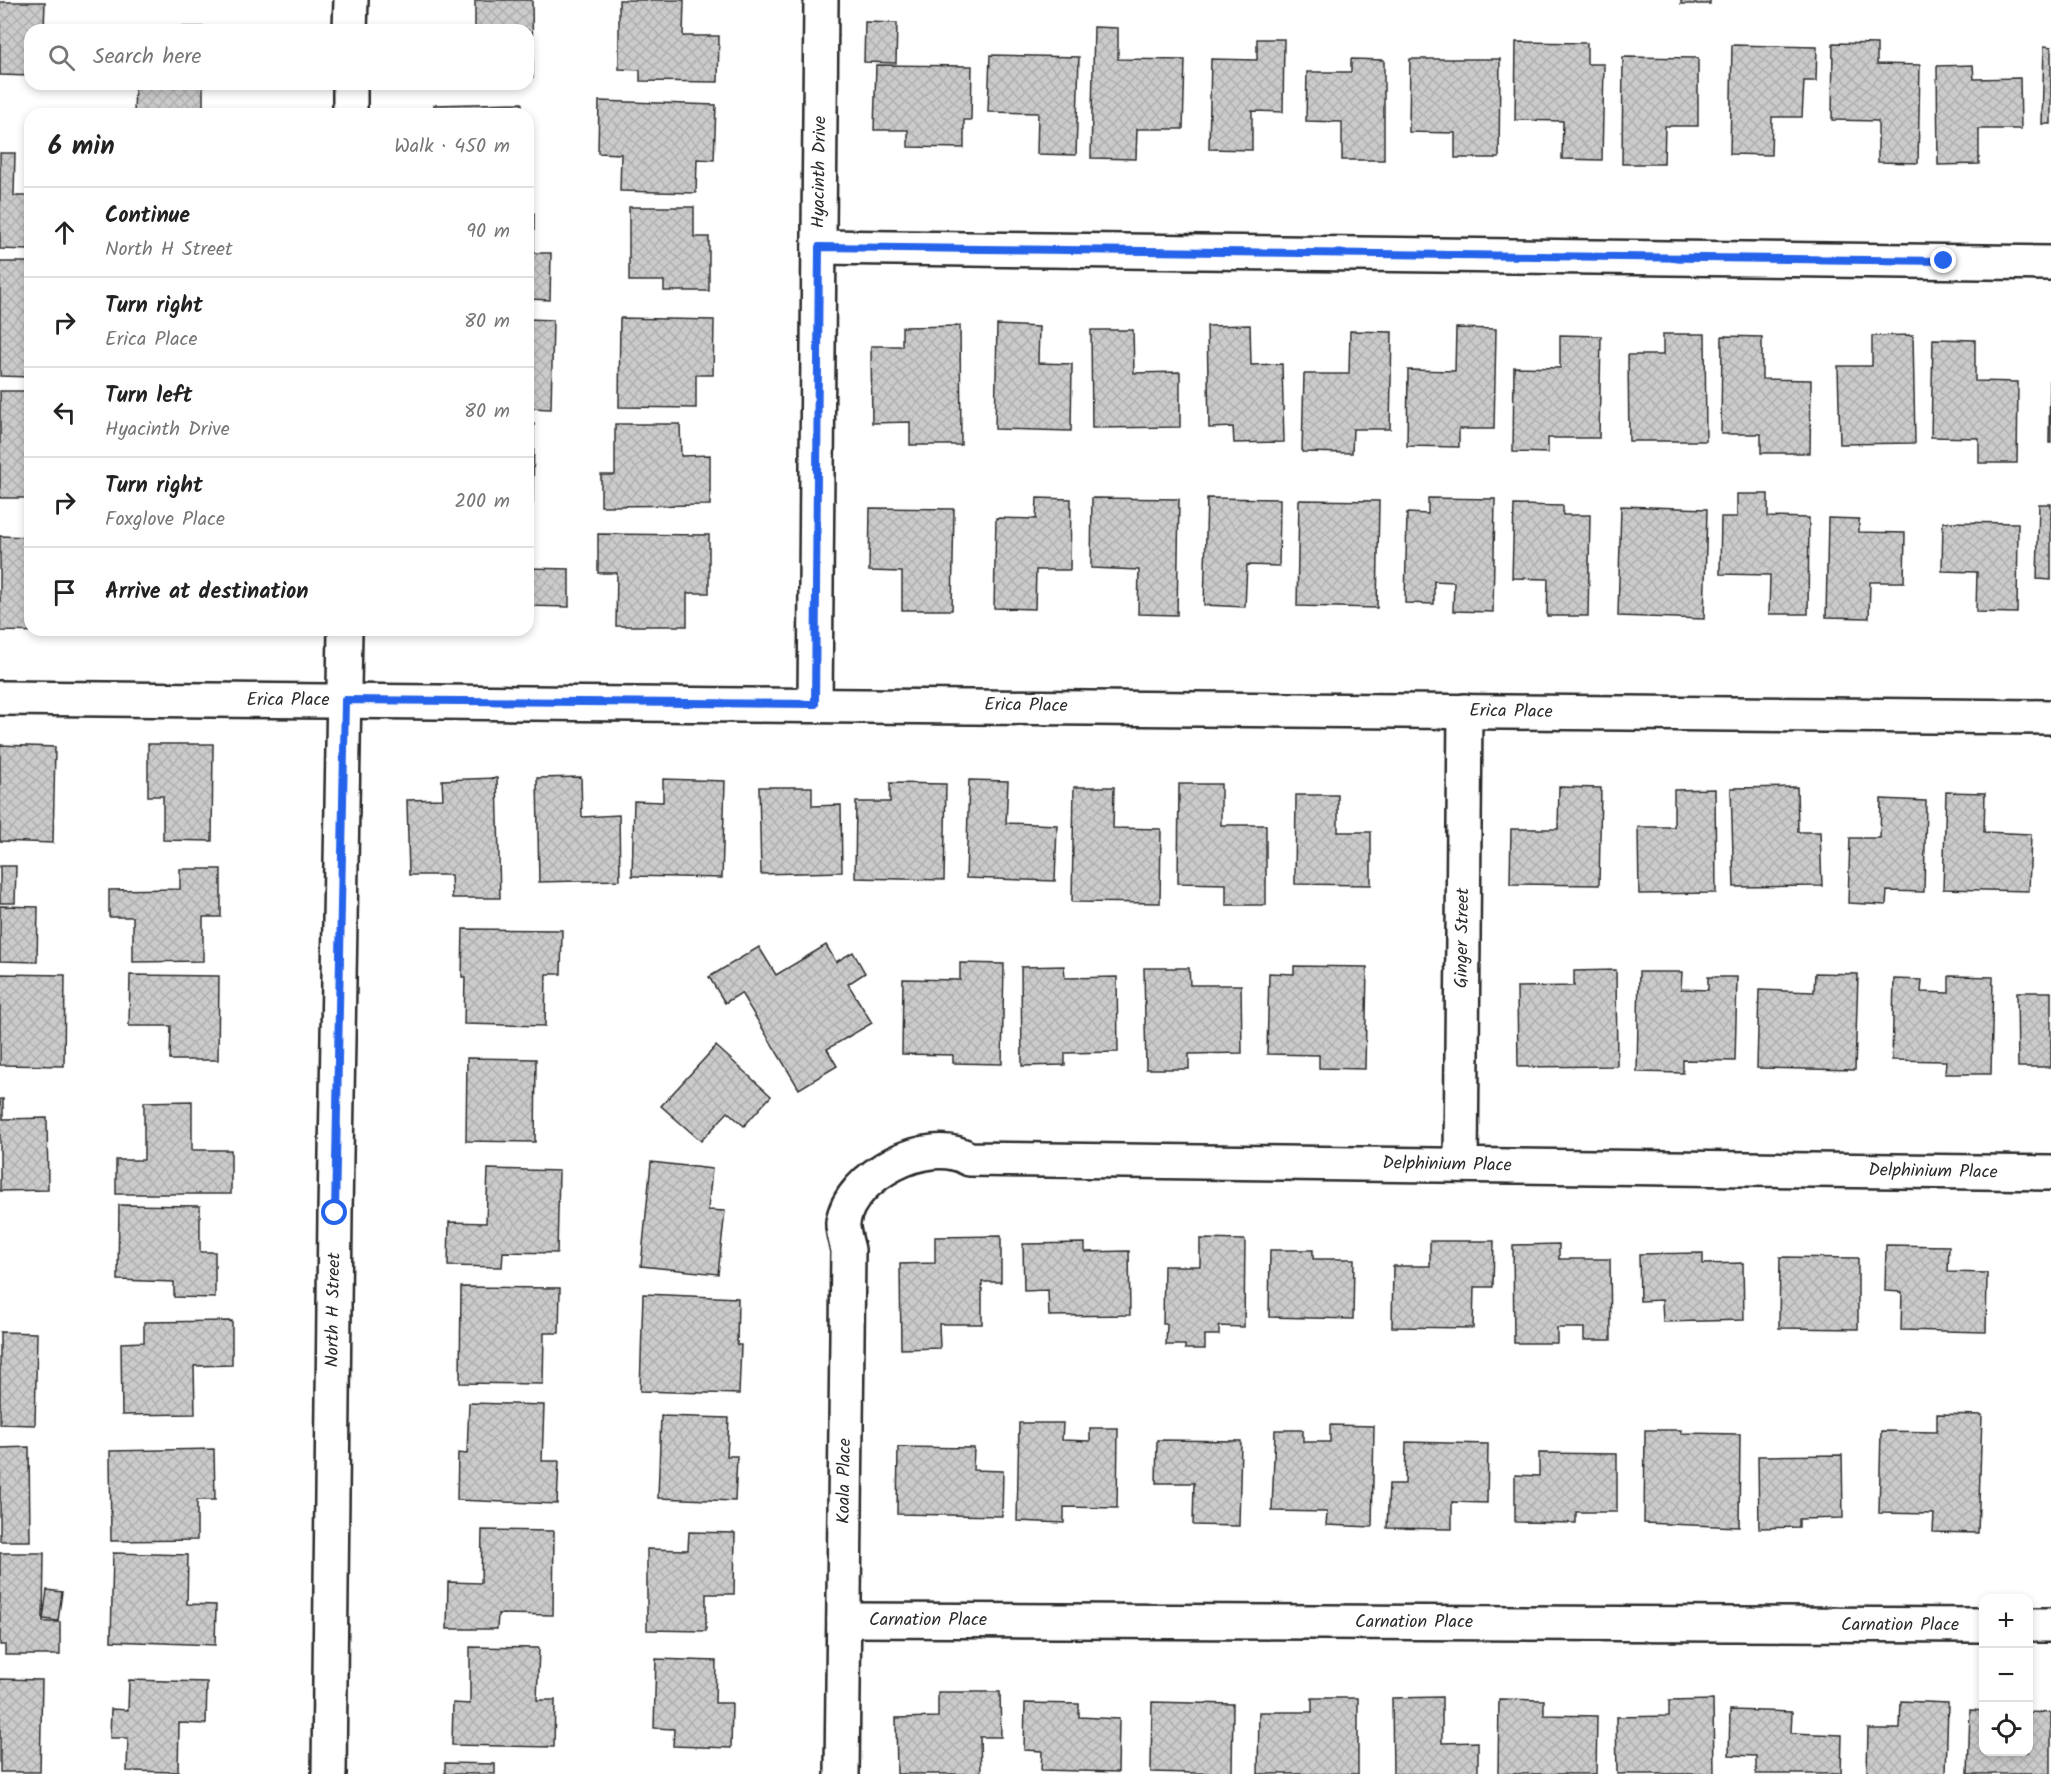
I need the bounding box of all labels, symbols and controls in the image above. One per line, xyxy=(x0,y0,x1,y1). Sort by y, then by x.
search box xyxy=(24,24,534,90)
text: Search here xyxy=(93,40,201,75)
icon: search xyxy=(45,41,78,74)
street label: Hyacinth Drive xyxy=(805,116,835,228)
text: 6 min xyxy=(48,126,115,168)
text: Walk · 450 m xyxy=(394,131,510,163)
text: Continue xyxy=(105,199,190,234)
icon: ahead xyxy=(48,216,81,249)
text: 90 m xyxy=(466,216,510,248)
text: North H Street xyxy=(105,234,233,266)
route end xyxy=(1930,247,1956,273)
text: Turn right xyxy=(105,289,203,324)
icon: right xyxy=(48,306,81,339)
text: 80 m xyxy=(464,306,510,338)
text: Erica Place xyxy=(105,324,197,356)
text: Turn left xyxy=(105,379,192,414)
icon: left xyxy=(48,396,81,429)
text: 80 m xyxy=(464,396,510,428)
text: Hyacinth Drive xyxy=(105,414,230,446)
text: Turn right xyxy=(105,469,203,504)
icon: right xyxy=(48,486,81,519)
text: 200 m xyxy=(454,486,510,518)
text: Foxglove Place xyxy=(105,504,225,536)
text: Arrive at destination xyxy=(105,575,308,610)
icon: arrive xyxy=(48,576,81,609)
street label: Erica Place xyxy=(246,686,330,715)
street label: Erica Place xyxy=(984,691,1068,721)
street label: Erica Place xyxy=(1469,697,1553,727)
street label: Ginger Street xyxy=(1448,887,1478,988)
street label: Delphinium Place xyxy=(1382,1149,1512,1181)
street label: Delphinium Place xyxy=(1868,1156,1998,1188)
route start xyxy=(321,1199,347,1225)
street label: North H Street xyxy=(318,1251,350,1368)
street label: Koala Place xyxy=(830,1438,860,1524)
map controls xyxy=(1979,1594,2033,1756)
button: + xyxy=(1979,1594,2033,1648)
street label: Carnation Place xyxy=(869,1606,987,1635)
street label: Carnation Place xyxy=(1355,1608,1473,1637)
street label: Carnation Place xyxy=(1841,1611,1959,1640)
button: − xyxy=(1979,1648,2033,1702)
button: locate xyxy=(1979,1702,2033,1756)

